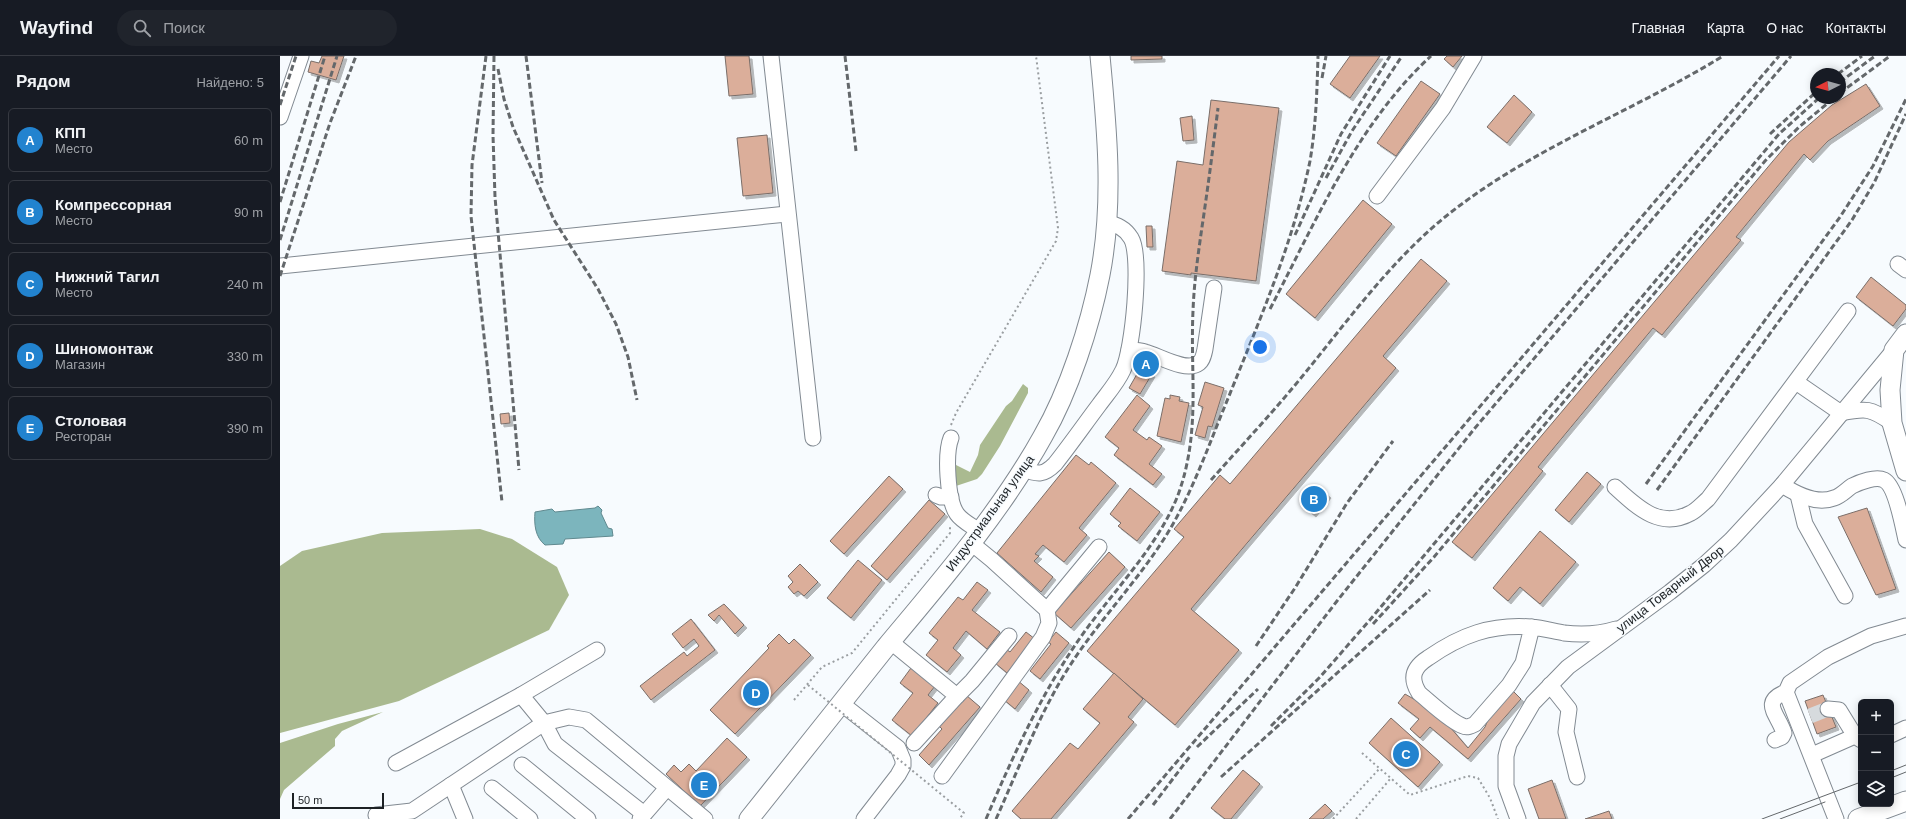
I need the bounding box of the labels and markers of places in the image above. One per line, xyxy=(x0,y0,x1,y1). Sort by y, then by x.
pin: A xyxy=(1133,349,1159,379)
pin: B xyxy=(1301,484,1327,514)
pin: D xyxy=(743,678,769,708)
pin: C xyxy=(1393,739,1419,769)
pin: E xyxy=(691,770,717,800)

